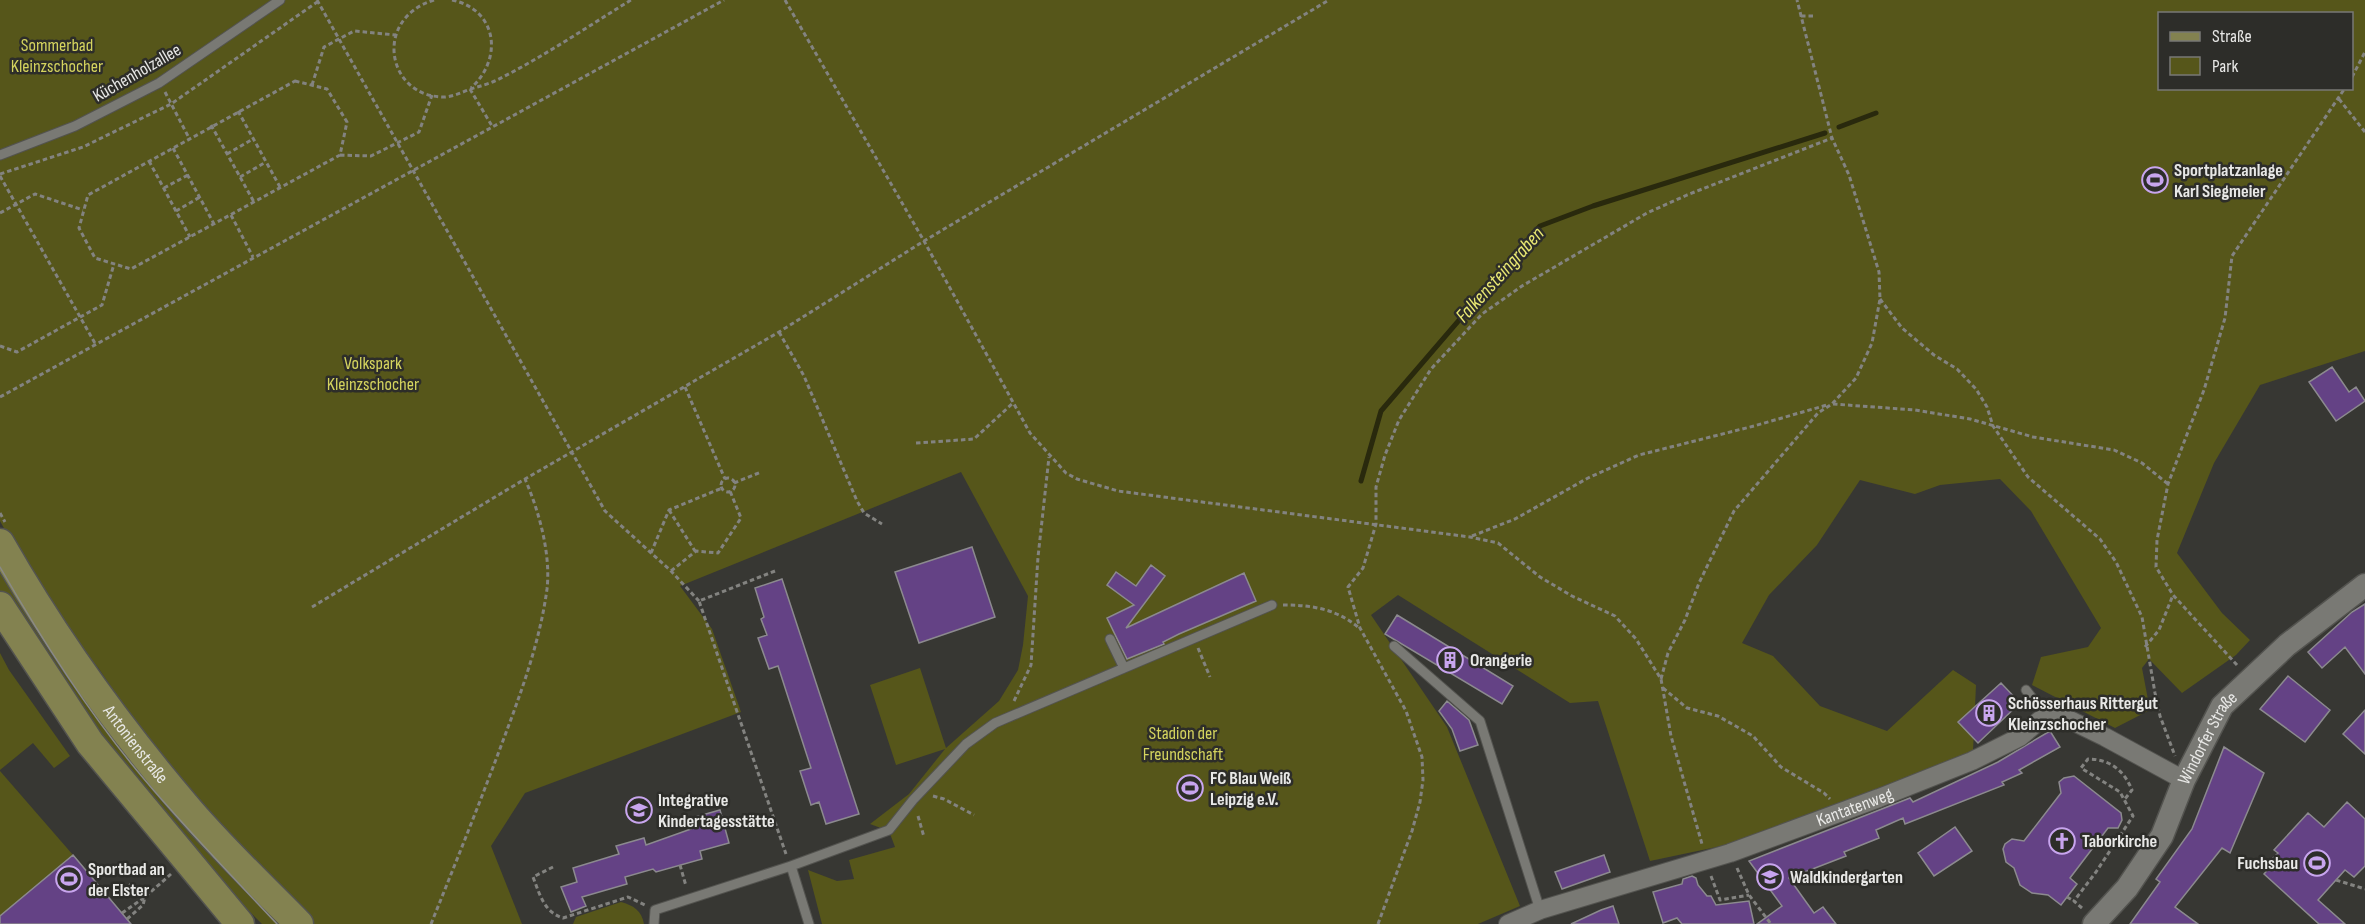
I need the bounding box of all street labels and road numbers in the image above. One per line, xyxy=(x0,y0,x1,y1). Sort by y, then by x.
street label: Küchenholzallee xyxy=(89,39,185,107)
street label: Windorfer Straße xyxy=(2173,687,2241,788)
street label: Antonienstraße xyxy=(98,700,173,788)
street label: Kantatenweg xyxy=(1813,783,1896,831)

